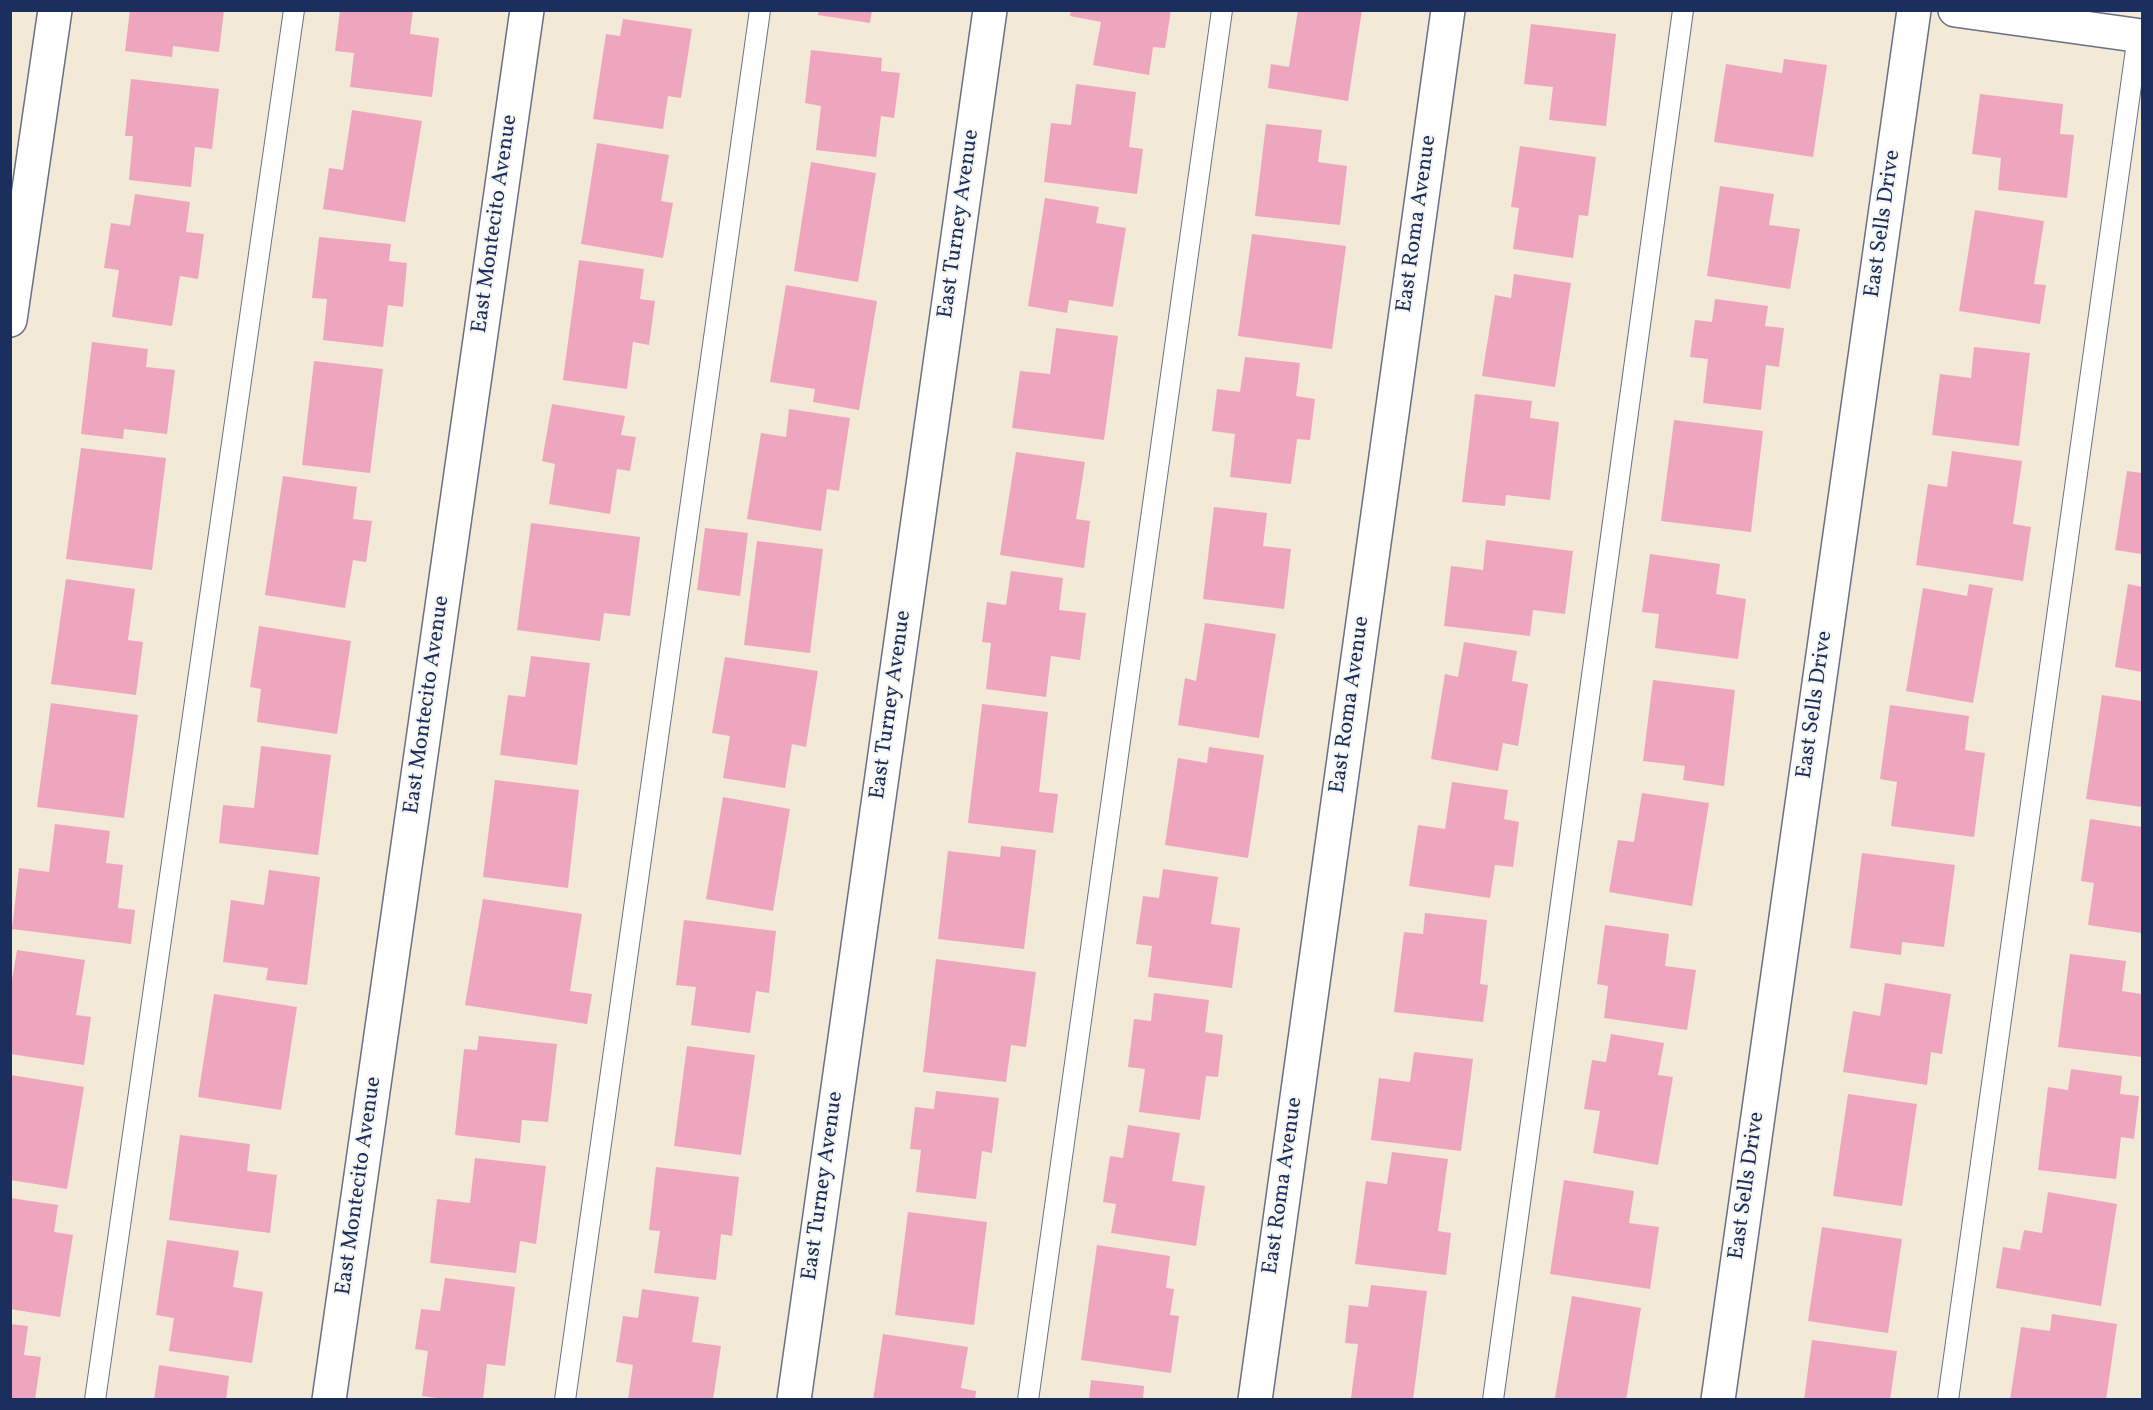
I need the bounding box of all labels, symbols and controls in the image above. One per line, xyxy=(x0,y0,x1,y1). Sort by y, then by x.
street label: East Montecito Avenue xyxy=(468,113,524,335)
street label: East Turney Avenue xyxy=(934,128,986,320)
street label: East Roma Avenue xyxy=(1392,134,1444,314)
street label: East Sells Drive xyxy=(1861,148,1907,300)
street label: East Montecito Avenue xyxy=(400,594,456,816)
street label: East Turney Avenue xyxy=(866,609,918,801)
street label: East Roma Avenue xyxy=(1325,615,1377,795)
street label: East Sells Drive xyxy=(1793,629,1839,781)
street label: East Montecito Avenue xyxy=(332,1075,388,1297)
street label: East Turney Avenue xyxy=(798,1090,850,1282)
street label: East Roma Avenue xyxy=(1258,1096,1310,1276)
street label: East Sells Drive xyxy=(1725,1110,1771,1262)

